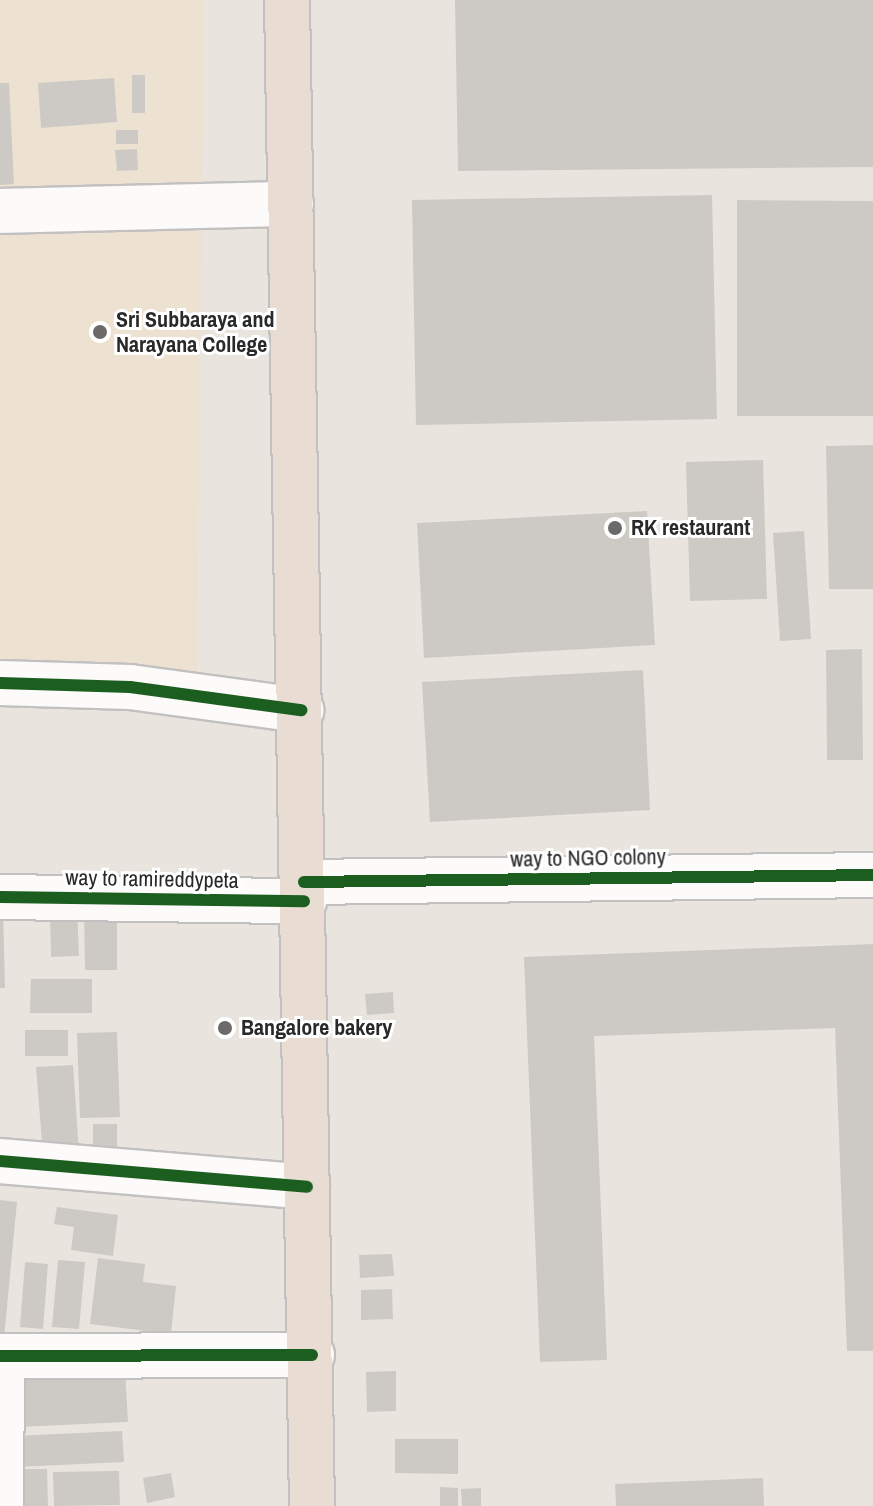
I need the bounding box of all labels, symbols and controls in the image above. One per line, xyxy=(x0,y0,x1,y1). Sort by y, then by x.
place label: Sri Subbaraya and Narayana College xyxy=(116,306,274,358)
marker: Sri Subbaraya and Narayana College xyxy=(91,323,109,341)
place label: RK restaurant xyxy=(631,515,750,541)
marker: RK restaurant xyxy=(606,519,624,537)
street label: way to NGO colony xyxy=(510,843,666,873)
street label: way to ramireddypeta xyxy=(65,864,239,894)
place label: Bangalore bakery xyxy=(241,1015,392,1041)
marker: Bangalore bakery xyxy=(216,1019,234,1037)

